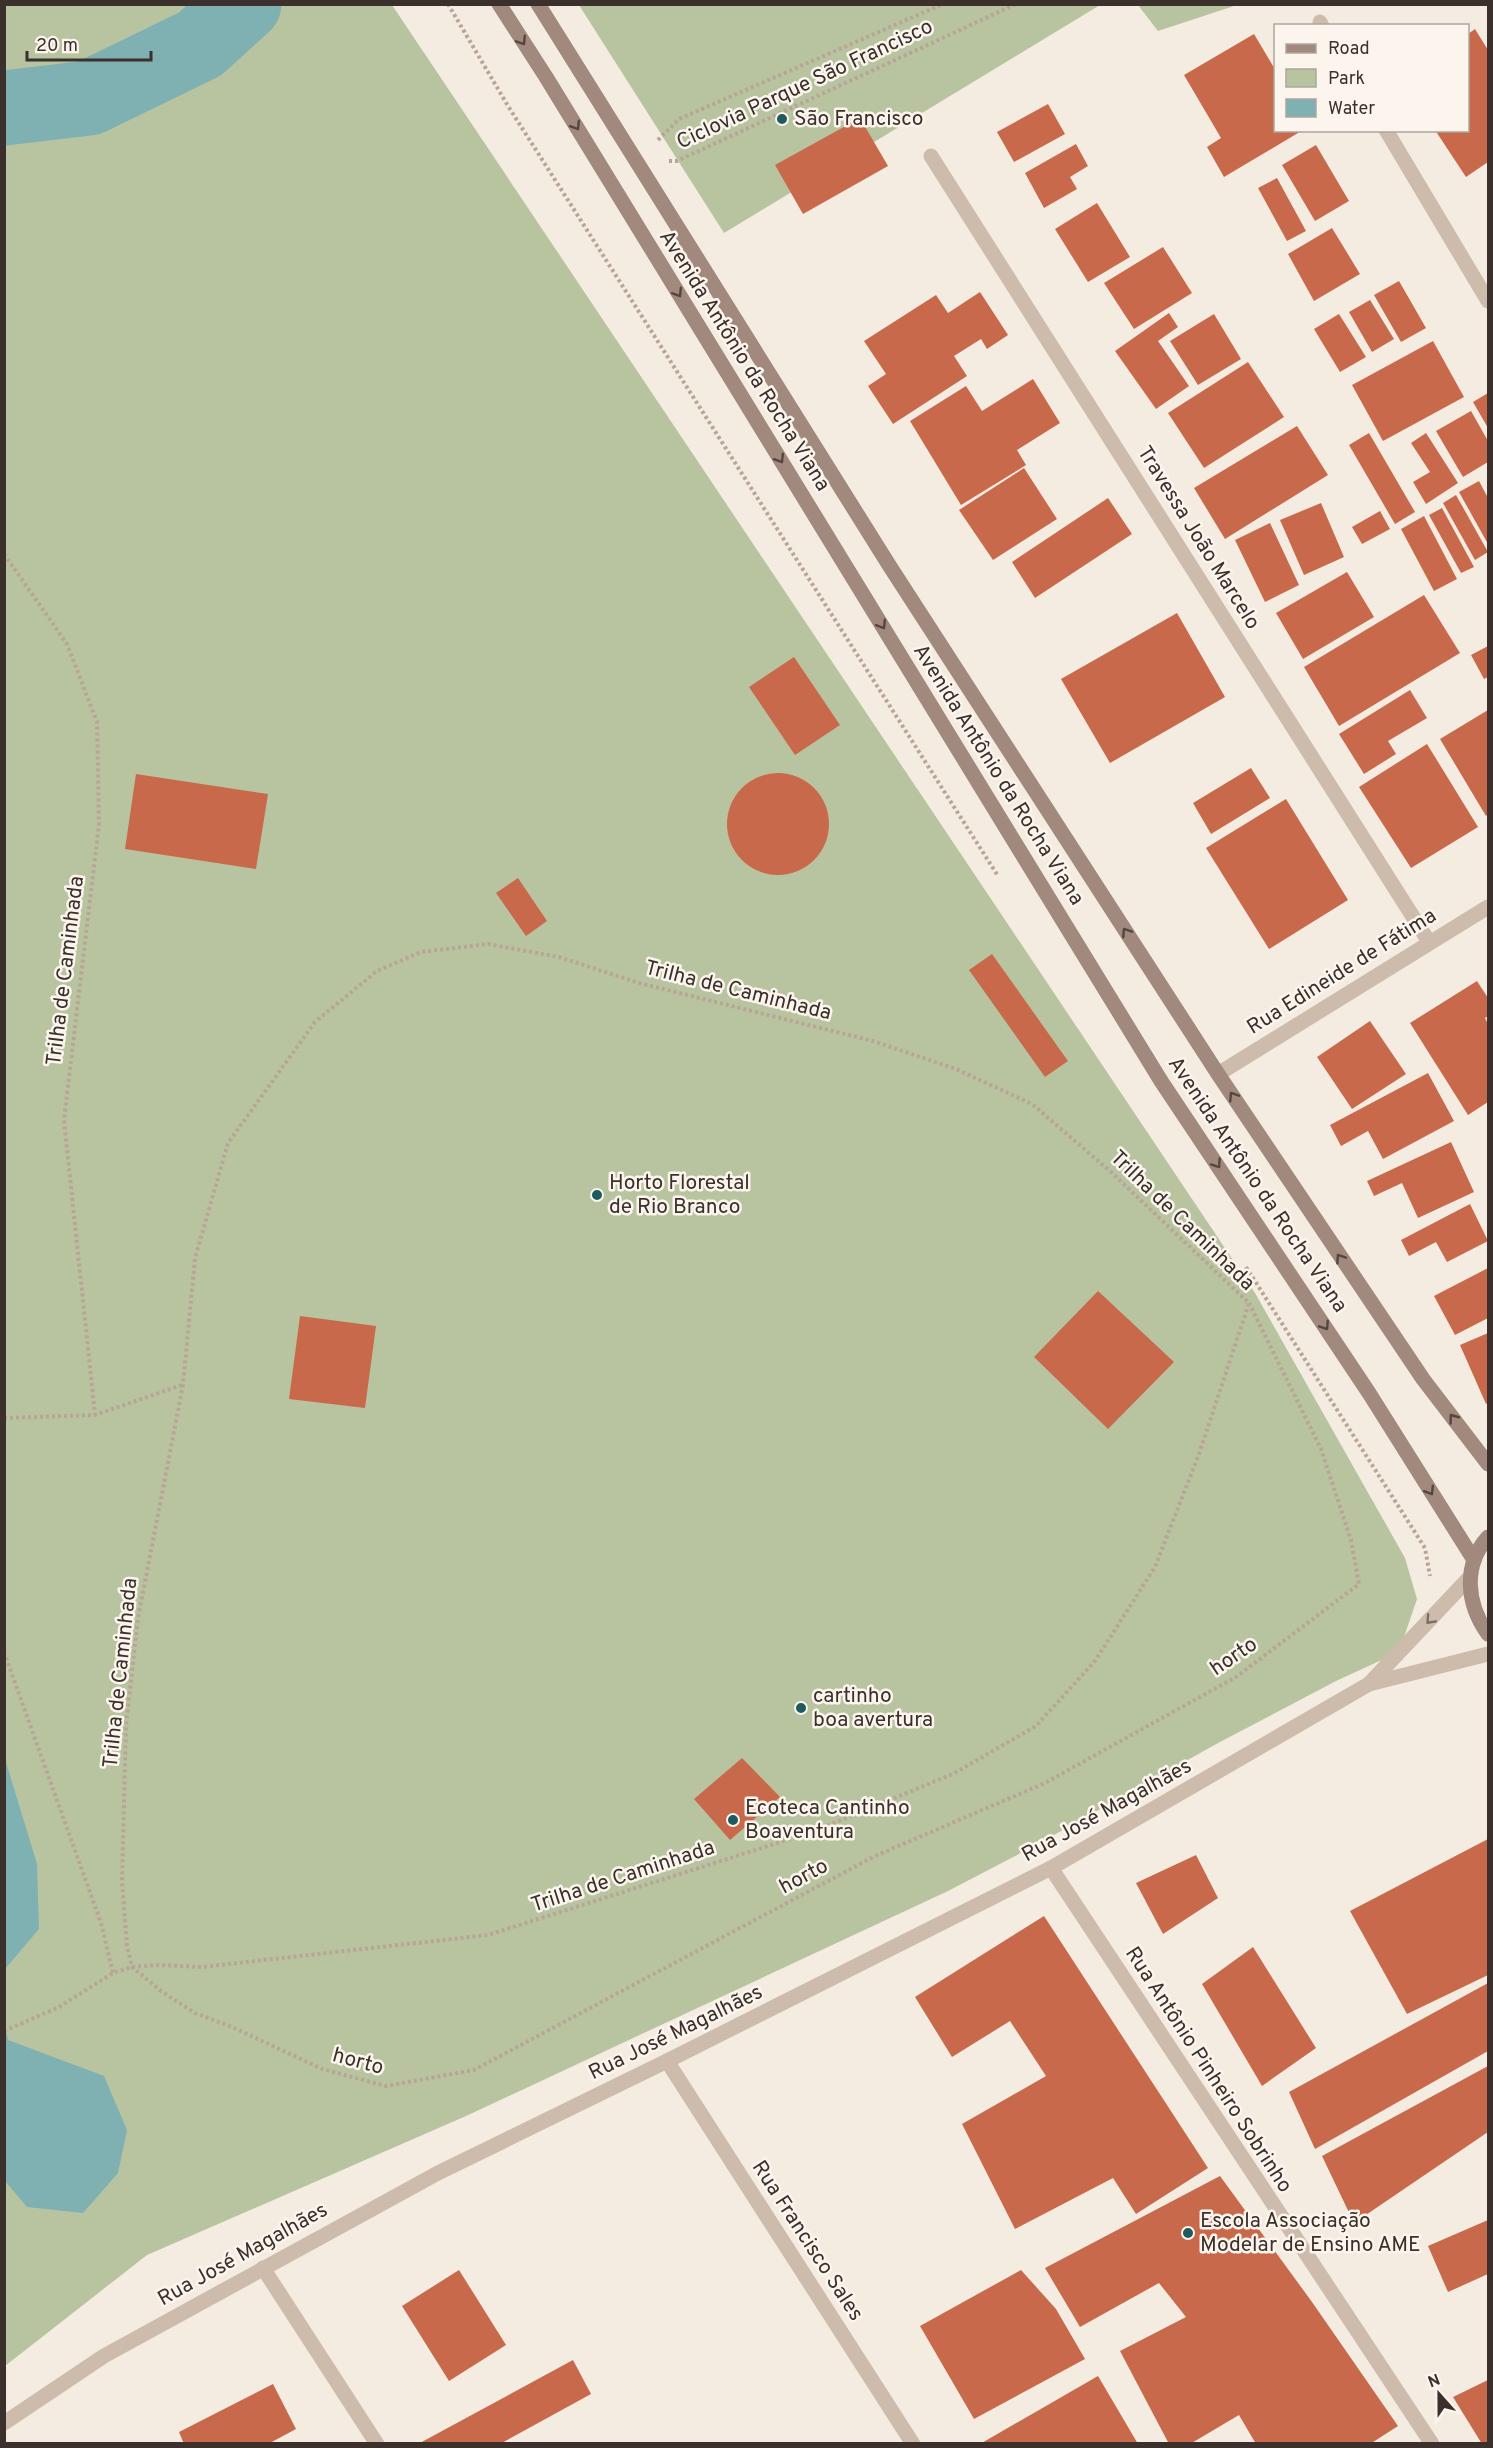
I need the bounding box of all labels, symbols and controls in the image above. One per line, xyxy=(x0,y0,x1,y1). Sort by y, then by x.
street label: Ciclovia Parque São Francisco xyxy=(673,14,937,156)
scale bar xyxy=(27,24,152,62)
legend xyxy=(1274,24,1469,132)
one-way arrow xyxy=(515,34,526,45)
text: 20 m xyxy=(36,35,78,58)
text: Road xyxy=(1328,38,1370,61)
text: Park xyxy=(1328,68,1365,91)
text: Water xyxy=(1328,98,1375,121)
place label: São Francisco xyxy=(794,106,924,132)
marker: São Francisco xyxy=(775,112,789,126)
one-way arrow xyxy=(569,120,581,130)
street label: Avenida Antônio da Rocha Viana xyxy=(652,225,836,497)
one-way arrow xyxy=(671,287,683,297)
street label: Travessa João Marcelo xyxy=(1130,441,1266,635)
one-way arrow xyxy=(772,453,784,463)
one-way arrow xyxy=(874,619,886,629)
street label: Avenida Antônio da Rocha Viana xyxy=(906,639,1090,911)
street label: Trilha de Caminhada xyxy=(41,874,91,1068)
street label: Rua Edineide de Fátima xyxy=(1242,903,1442,1041)
one-way arrow xyxy=(1122,928,1134,938)
street label: Trilha de Caminhada xyxy=(642,955,834,1027)
street label: Avenida Antônio da Rocha Viana xyxy=(1161,1052,1353,1318)
one-way arrow xyxy=(1228,1092,1240,1102)
street label: Trilha de Caminhada xyxy=(1104,1145,1260,1297)
one-way arrow xyxy=(1210,1157,1221,1168)
place label: Horto Florestal de Rio Branco xyxy=(609,1170,750,1221)
marker: Horto Florestal de Rio Branco xyxy=(590,1188,604,1202)
one-way arrow xyxy=(1337,1254,1348,1265)
one-way arrow xyxy=(1318,1320,1330,1330)
one-way arrow xyxy=(1449,1413,1460,1424)
one-way arrow xyxy=(1423,1484,1434,1495)
street label: Trilha de Caminhada xyxy=(98,1576,144,1770)
one-way arrow xyxy=(1426,1614,1437,1624)
street label: horto xyxy=(1205,1631,1263,1683)
place label: cartinho boa avertura xyxy=(813,1683,933,1734)
marker: cartinho boa avertura xyxy=(794,1701,808,1715)
street label: Rua José Magalhães xyxy=(1017,1753,1197,1869)
place label: Ecoteca Cantinho Boaventura xyxy=(745,1795,910,1846)
marker: Ecoteca Cantinho Boaventura xyxy=(726,1813,740,1827)
street label: Trilha de Caminhada xyxy=(528,1835,718,1919)
street label: horto xyxy=(775,1853,833,1901)
street label: Rua Antônio Pinheiro Sobrinho xyxy=(1118,1942,1298,2198)
street label: Rua José Magalhães xyxy=(585,1979,767,2087)
street label: horto xyxy=(330,2042,386,2082)
street label: Rua Francisco Sales xyxy=(745,2156,869,2326)
street label: Rua José Magalhães xyxy=(153,2197,333,2313)
place label: Escola Associação Modelar de Ensino AME xyxy=(1200,2208,1421,2259)
marker: Escola Associação Modelar de Ensino AME xyxy=(1181,2226,1195,2240)
north arrow xyxy=(1409,2364,1469,2424)
text: N xyxy=(1425,2370,1443,2393)

